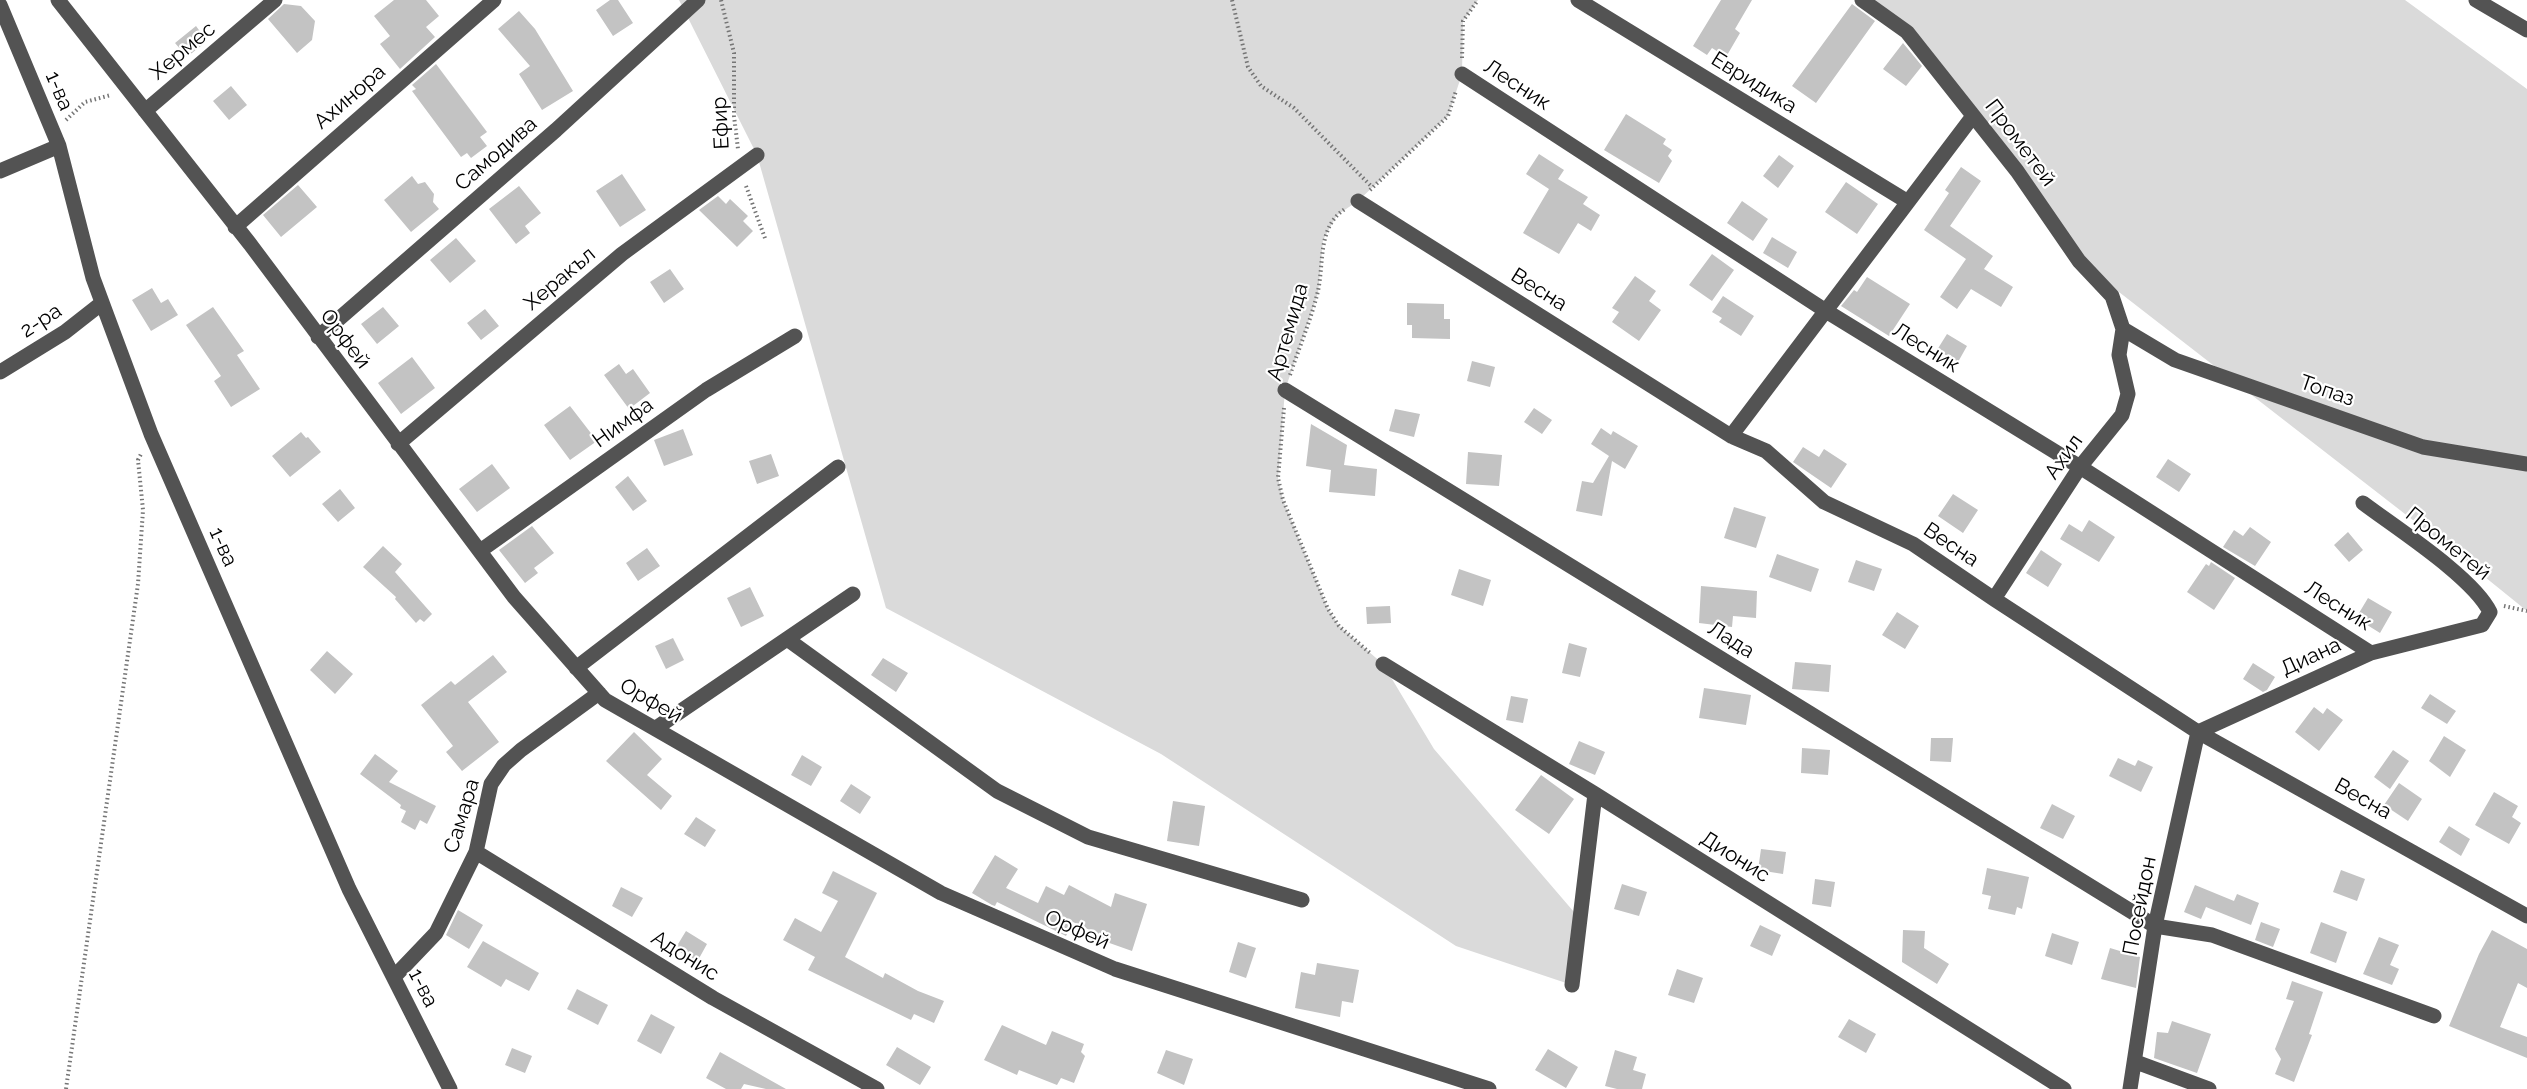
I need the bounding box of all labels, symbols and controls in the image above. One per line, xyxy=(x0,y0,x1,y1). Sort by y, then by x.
street label: Хермес xyxy=(145,17,221,85)
street label: Евридика xyxy=(1706,47,1802,119)
street label: Лесник xyxy=(1479,54,1555,116)
street label: Ахинора xyxy=(309,59,391,135)
street label: 1-ва xyxy=(40,68,78,114)
street label: Прометей xyxy=(1979,95,2061,191)
street label: Ефир xyxy=(707,96,735,150)
street label: Самодива xyxy=(450,112,542,196)
street label: Херакъл xyxy=(519,242,601,316)
street label: Весна xyxy=(1506,263,1572,317)
street label: Артемида xyxy=(1262,280,1314,384)
street label: 2-ра xyxy=(16,298,66,344)
street label: Орфей xyxy=(314,304,376,374)
street label: Лесник xyxy=(1888,318,1964,378)
street label: Топаз xyxy=(2296,370,2358,412)
street label: Нимфа xyxy=(588,393,658,453)
street label: Ахил xyxy=(2040,430,2088,484)
street label: Прометей xyxy=(2400,502,2496,586)
street label: Весна xyxy=(1918,517,1984,573)
street label: 1-ва xyxy=(203,523,243,571)
street label: Лесник xyxy=(2300,576,2376,636)
street label: Лада xyxy=(1703,616,1759,664)
street label: Диана xyxy=(2277,632,2345,682)
street label: Орфей xyxy=(615,673,687,729)
street label: Весна xyxy=(2330,773,2396,825)
street label: Самара xyxy=(439,776,485,856)
street label: Дионис xyxy=(1696,826,1774,888)
street label: Посейдон xyxy=(2118,854,2162,958)
street label: Орфей xyxy=(1041,905,1113,955)
street label: Адонис xyxy=(646,925,724,987)
street label: 1-ва xyxy=(403,964,443,1012)

